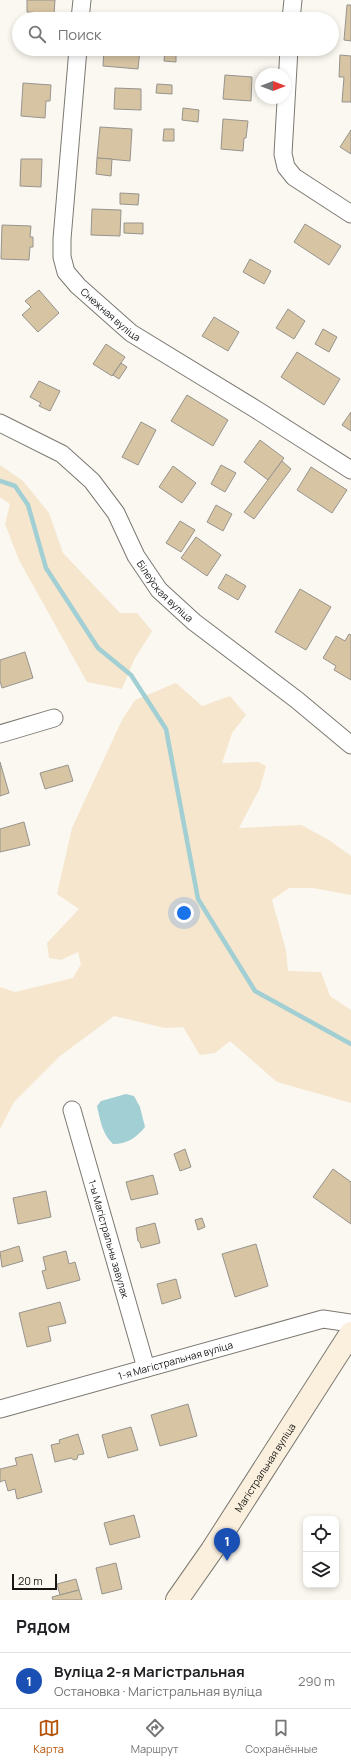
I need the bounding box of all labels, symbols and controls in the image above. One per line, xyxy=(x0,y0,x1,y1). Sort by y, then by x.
search box xyxy=(12,12,339,56)
icon: search xyxy=(26,23,48,45)
text: Поиск xyxy=(58,24,102,45)
north arrow xyxy=(255,68,291,104)
street label: Снежная вуліца xyxy=(78,285,143,344)
street label: Білеўская вуліца xyxy=(134,557,196,625)
your location xyxy=(174,903,194,923)
street label: 1-ы Магістральны завулак xyxy=(85,1178,133,1301)
street label: 1-я Магістральная вуліца xyxy=(116,1337,234,1383)
street label: Магістральная вуліца xyxy=(231,1420,299,1515)
map controls xyxy=(303,1516,339,1588)
button: locate xyxy=(303,1516,339,1552)
pin: 1 xyxy=(214,1528,240,1561)
button: layers xyxy=(303,1552,339,1588)
scale bar xyxy=(12,1572,57,1591)
text: 20 m xyxy=(18,1573,43,1588)
text: Рядом xyxy=(16,1615,70,1638)
text: Вуліца 2-я Магістральная xyxy=(54,1661,245,1682)
text: 1 xyxy=(26,1672,32,1690)
text: 290 m xyxy=(298,1672,335,1690)
text: Остановка · Магістральная вуліца xyxy=(54,1682,262,1700)
tab: Карта xyxy=(33,1717,64,1756)
tab: Маршрут xyxy=(131,1717,179,1756)
tab: Сохранённые xyxy=(245,1717,318,1756)

